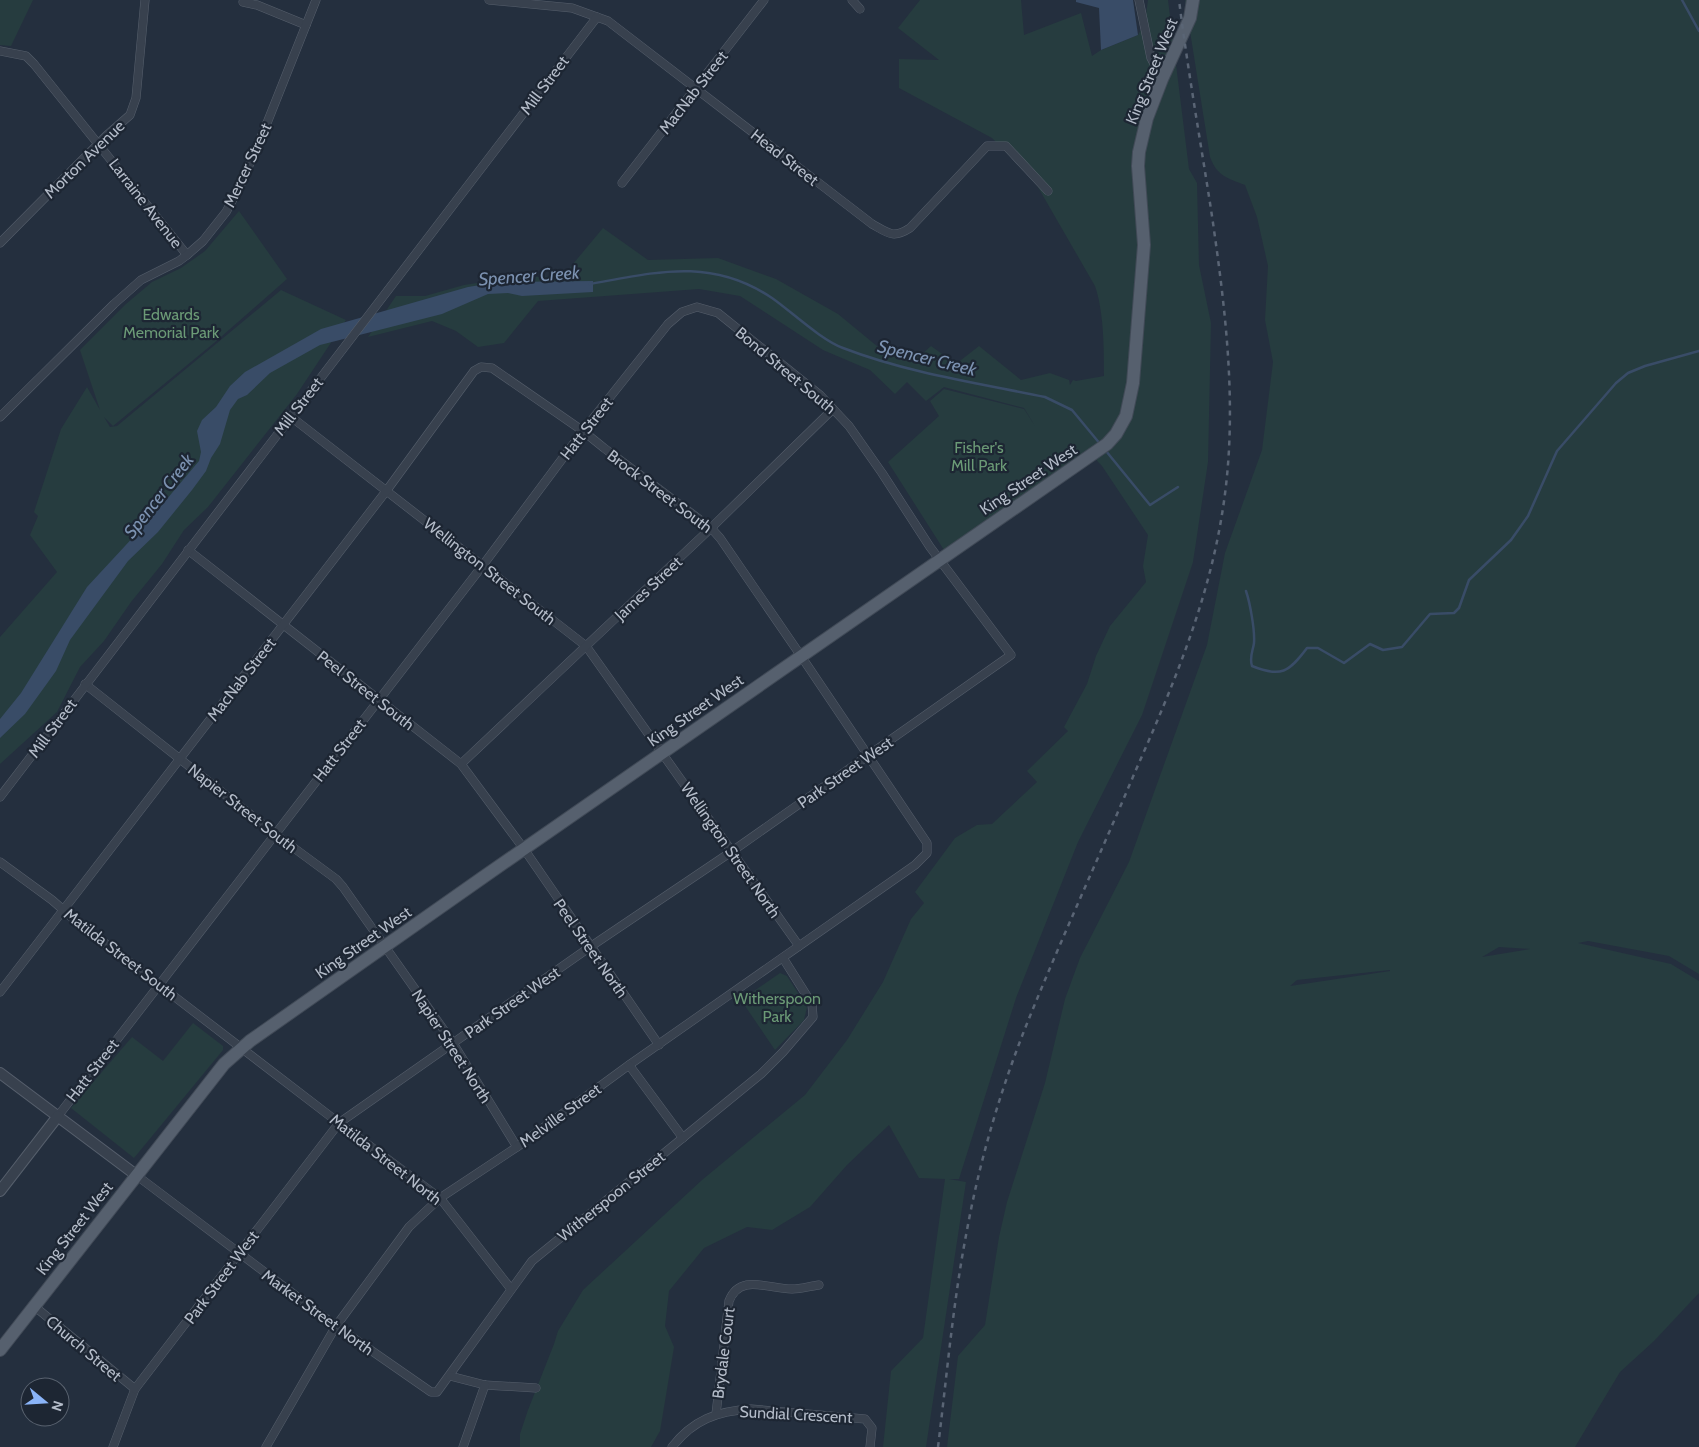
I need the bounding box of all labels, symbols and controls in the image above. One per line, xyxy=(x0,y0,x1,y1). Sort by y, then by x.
street label: King Street West xyxy=(1122,15,1182,127)
street label: MacNab Street xyxy=(655,47,732,138)
street label: Mill Street xyxy=(516,52,573,118)
street label: Morton Avenue xyxy=(40,116,128,202)
street label: Mercer Street xyxy=(220,119,276,210)
street label: Head Street xyxy=(747,125,823,190)
street label: Larraine Avenue xyxy=(105,155,186,252)
water label: Spencer Creek xyxy=(478,261,581,290)
park label: Edwards Memorial Park xyxy=(123,305,220,342)
street label: Bond Street South xyxy=(732,323,840,418)
water label: Spencer Creek xyxy=(875,335,980,381)
street label: Mill Street xyxy=(270,373,327,439)
street label: Hatt Street xyxy=(556,393,617,463)
park label: Fisher's Mill Park xyxy=(951,438,1008,475)
street label: King Street West xyxy=(976,440,1081,519)
street label: Brock Street South xyxy=(603,446,716,537)
water label: Spencer Creek xyxy=(119,448,200,543)
street label: Wellington Street South xyxy=(420,514,560,629)
street label: James Street xyxy=(610,552,686,625)
street label: MacNab Street xyxy=(203,634,280,725)
street label: Peel Street South xyxy=(313,647,418,734)
street label: King Street West xyxy=(644,670,747,751)
street label: Mill Street xyxy=(24,695,81,761)
street label: Hatt Street xyxy=(309,715,370,785)
street label: Park Street West xyxy=(794,732,897,812)
street label: Napier Street South xyxy=(184,760,301,857)
street label: Wellington Street North xyxy=(677,779,785,922)
street label: Peel Street North xyxy=(549,895,632,1001)
street label: King Street West xyxy=(312,902,415,983)
street label: Matilda Street South xyxy=(60,904,181,1004)
street label: Park Street West xyxy=(461,962,564,1042)
street label: Napier Street North xyxy=(408,986,495,1107)
park label: Witherspoon Park xyxy=(733,989,821,1026)
street label: Hatt Street xyxy=(62,1035,123,1105)
street label: Melville Street xyxy=(516,1079,605,1151)
street label: Matilda Street North xyxy=(326,1110,445,1209)
street label: Witherspoon Street xyxy=(554,1147,669,1245)
street label: King Street West xyxy=(32,1178,117,1279)
street label: Park Street West xyxy=(180,1226,263,1328)
street label: Market Street North xyxy=(258,1266,377,1359)
street label: Brydale Court xyxy=(708,1306,739,1400)
street label: Church Street xyxy=(42,1311,126,1386)
north arrow xyxy=(20,1377,70,1427)
text: N xyxy=(47,1399,67,1414)
street label: Sundial Crescent xyxy=(739,1402,853,1427)

